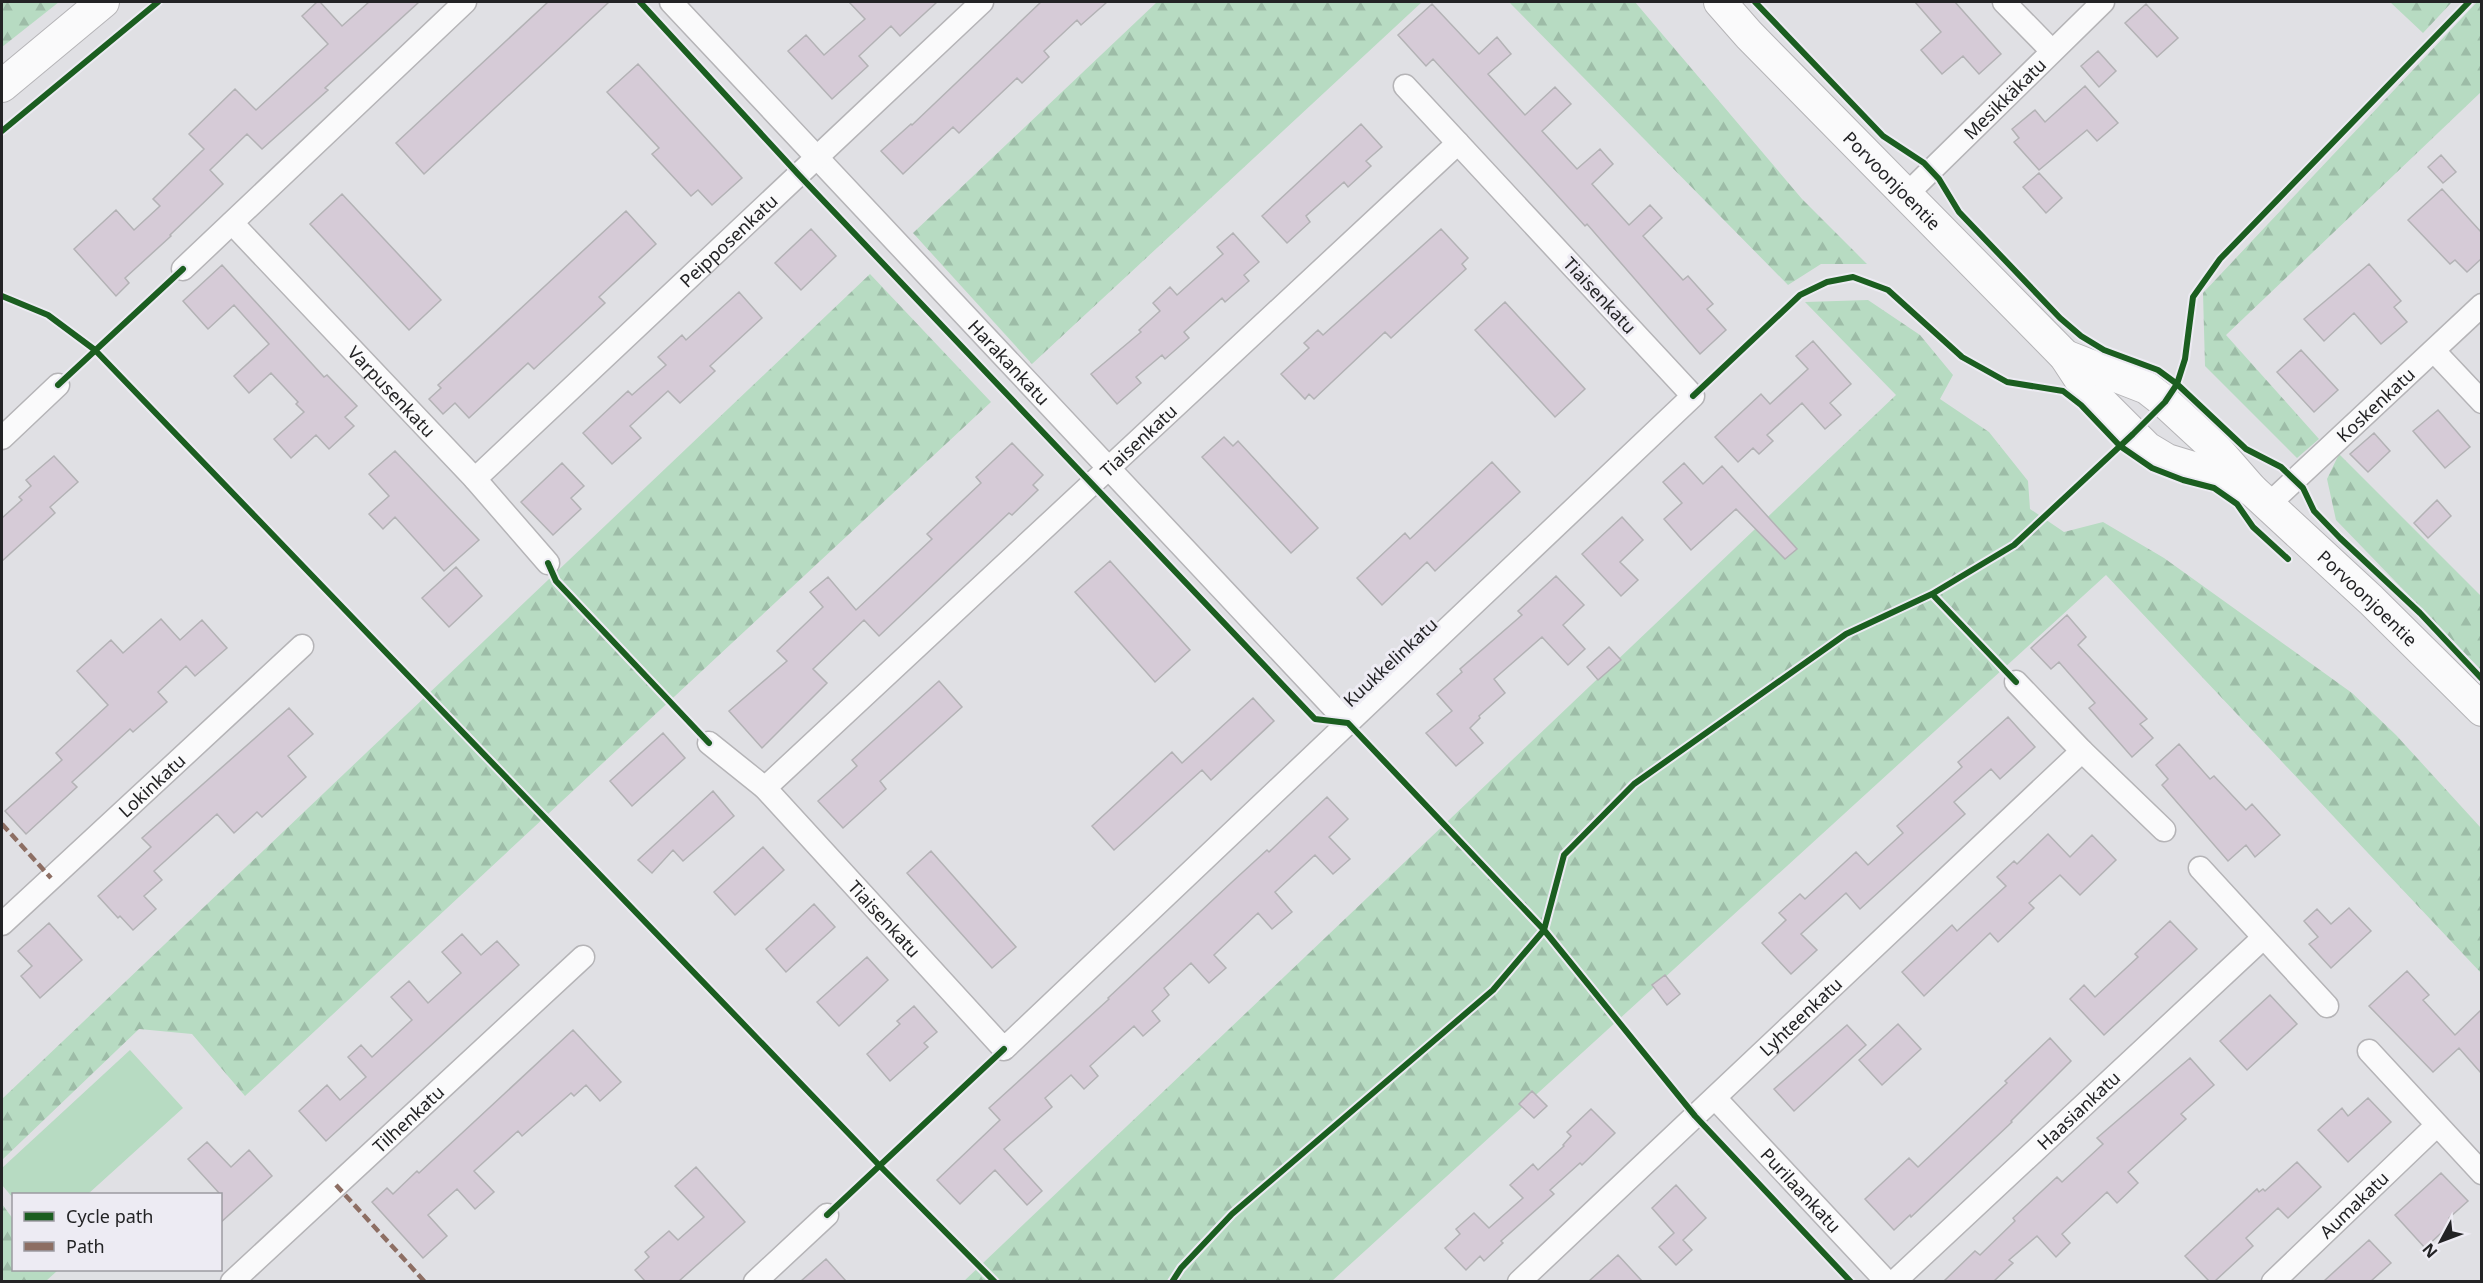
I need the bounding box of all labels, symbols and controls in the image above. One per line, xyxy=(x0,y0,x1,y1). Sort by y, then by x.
street label: Mesikkäkatu xyxy=(1958,53,2051,144)
street label: Porvoonjoentie xyxy=(1838,126,1946,235)
street label: Peipposenkatu xyxy=(674,189,783,292)
street label: Tiaisenkatu xyxy=(1558,251,1642,339)
street label: Harakankatu xyxy=(963,314,1055,410)
street label: Varpusenkatu xyxy=(343,340,441,442)
street label: Koskenkatu xyxy=(2331,362,2420,447)
street label: Tiaisenkatu xyxy=(1095,399,1182,482)
street label: Porvoonjoentie xyxy=(2313,545,2423,651)
street label: Kuukkelinkatu xyxy=(1338,612,1442,712)
street label: Lokinkatu xyxy=(113,748,190,822)
street label: Tiaisenkatu xyxy=(843,875,926,962)
street label: Lyhteenkatu xyxy=(1754,972,1847,1061)
street label: Haasiankatu xyxy=(2032,1065,2125,1155)
street label: Tilhenkatu xyxy=(367,1080,449,1158)
street label: Purilaankatu xyxy=(1756,1143,1847,1237)
street label: Aumakatu xyxy=(2314,1166,2394,1243)
legend xyxy=(12,1193,222,1271)
text: Cycle path xyxy=(66,1204,153,1228)
north arrow xyxy=(2411,1211,2471,1271)
text: Path xyxy=(66,1234,105,1258)
text: N xyxy=(2417,1239,2442,1263)

